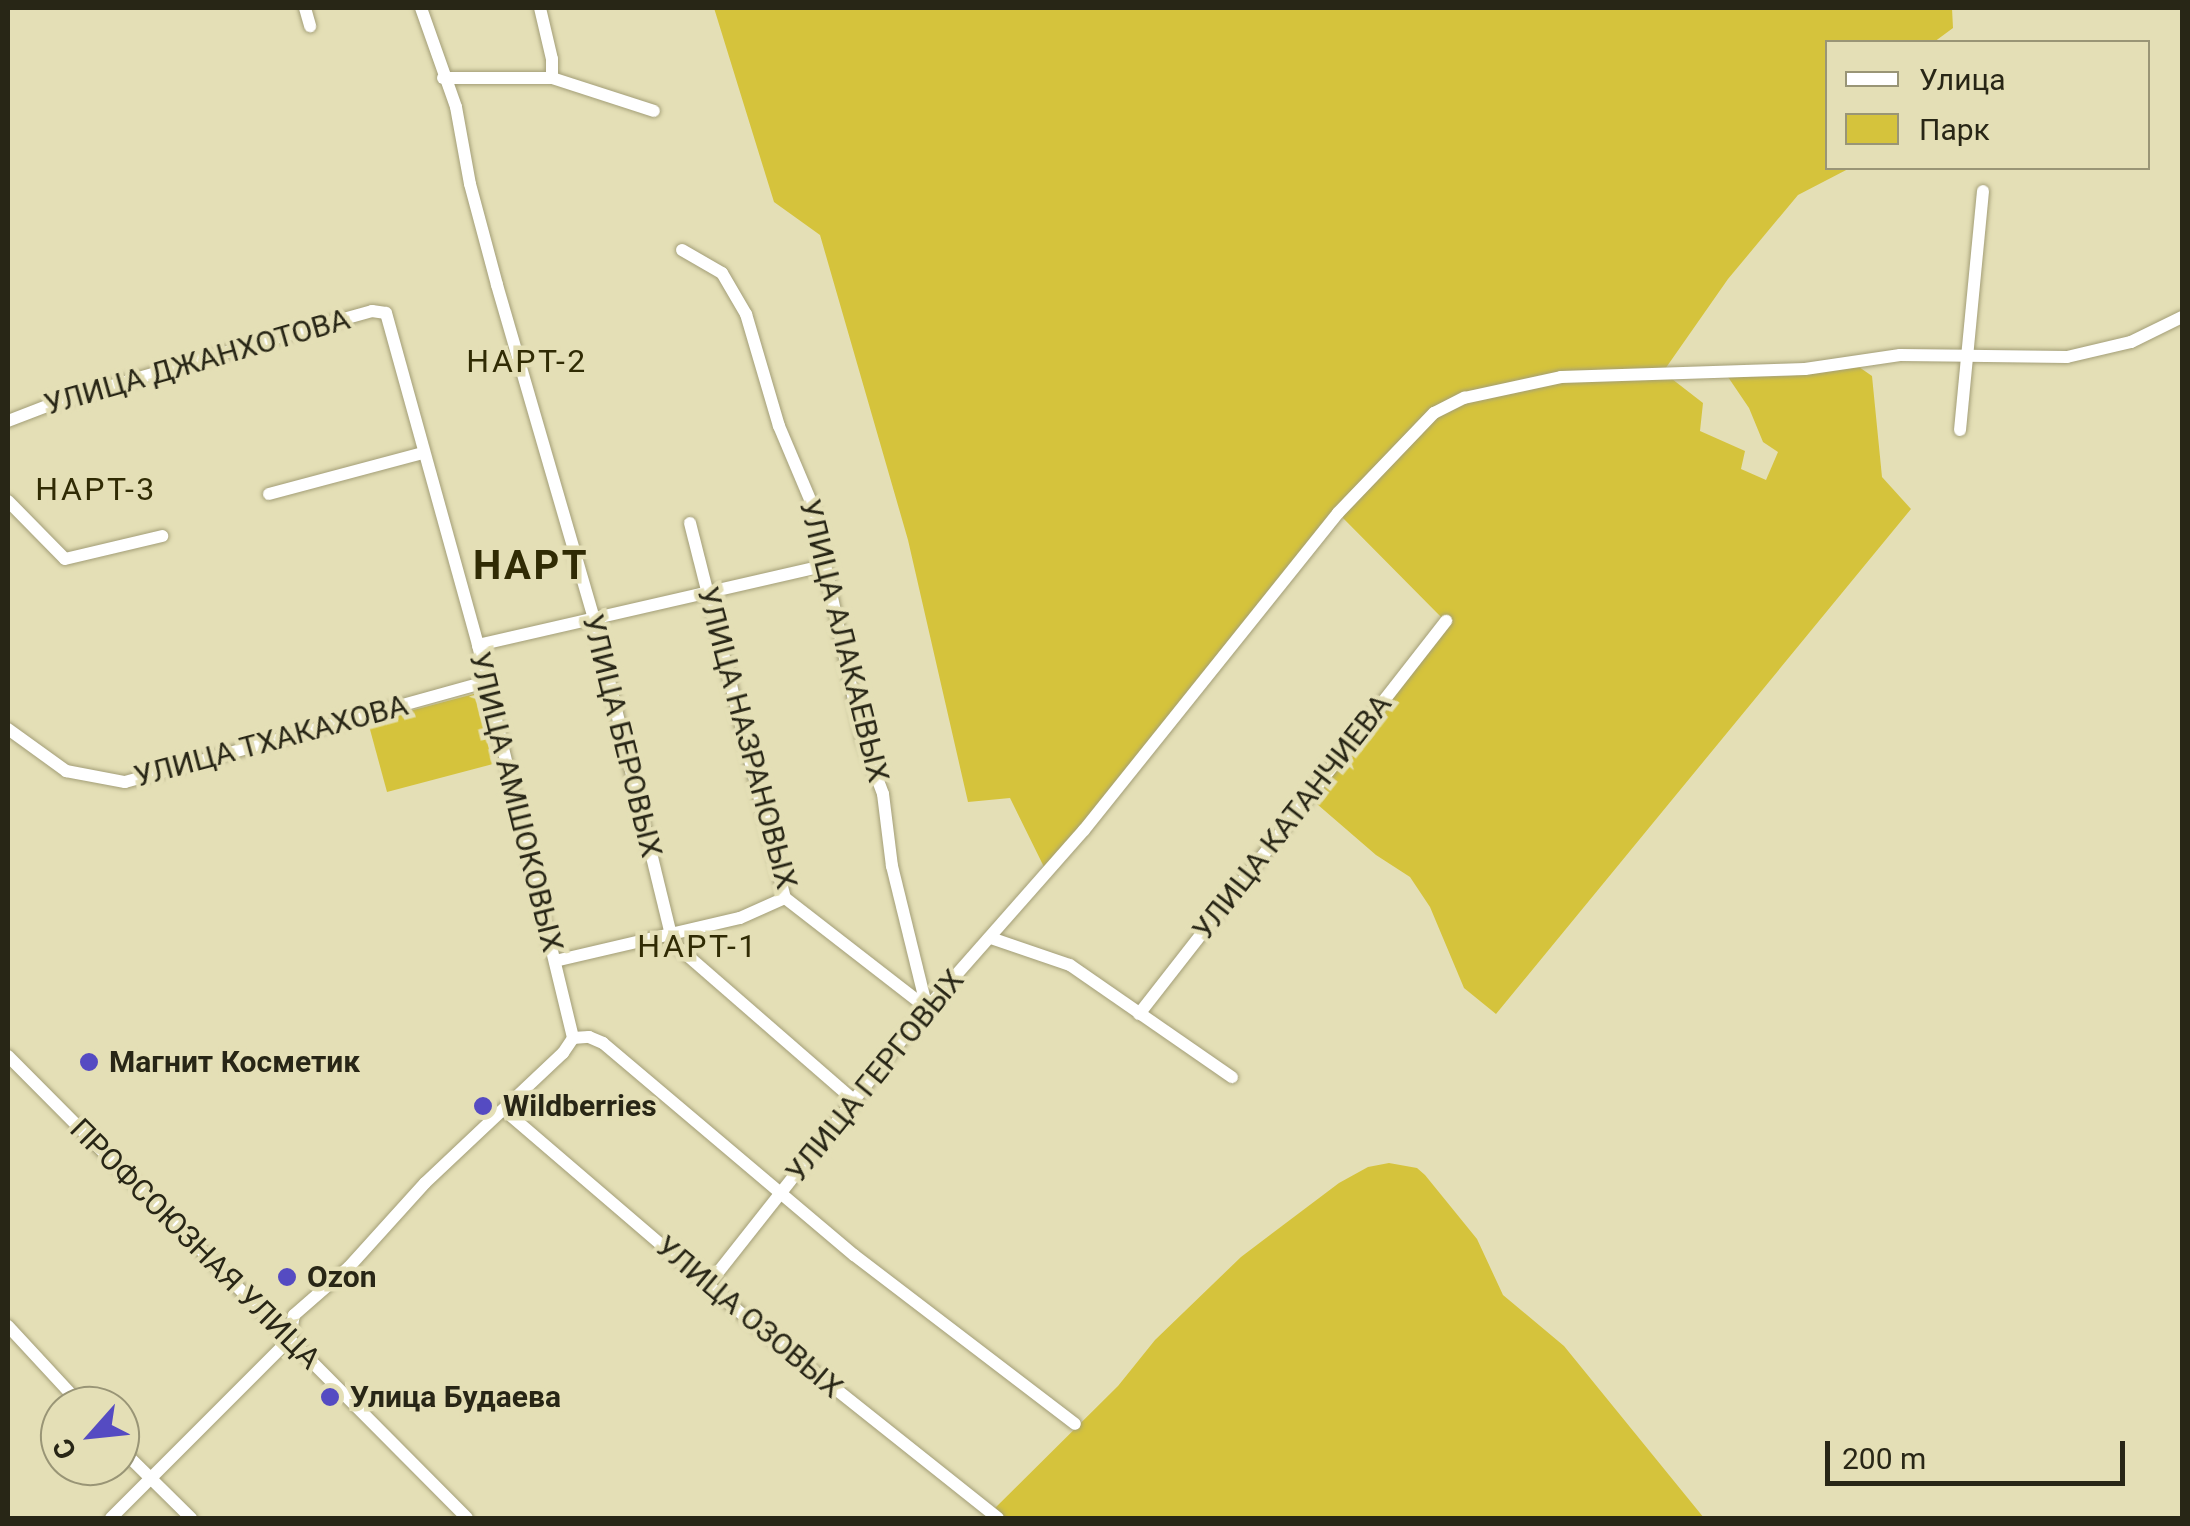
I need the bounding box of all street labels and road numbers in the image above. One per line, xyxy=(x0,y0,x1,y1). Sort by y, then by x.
street label: УЛИЦА ДЖАНХОТОВА xyxy=(40,301,354,423)
street label: УЛИЦА АЛАКАЕВЫХ xyxy=(791,496,897,786)
street label: УЛИЦА НАЗРАНОВЫХ xyxy=(689,583,805,893)
street label: УЛИЦА БЕРОВЫХ xyxy=(574,611,670,861)
street label: УЛИЦА АМШОКОВЫХ xyxy=(461,648,571,956)
street label: УЛИЦА ТХАКАХОВА xyxy=(130,687,412,795)
street label: УЛИЦА КАТАНЧИЕВА xyxy=(1185,687,1399,947)
street label: УЛИЦА ГЕРГОВЫХ xyxy=(778,963,972,1189)
street label: ПРОФСОЮЗНАЯ УЛИЦА xyxy=(62,1111,328,1377)
street label: УЛИЦА ОЗОВЫХ xyxy=(648,1228,850,1406)

